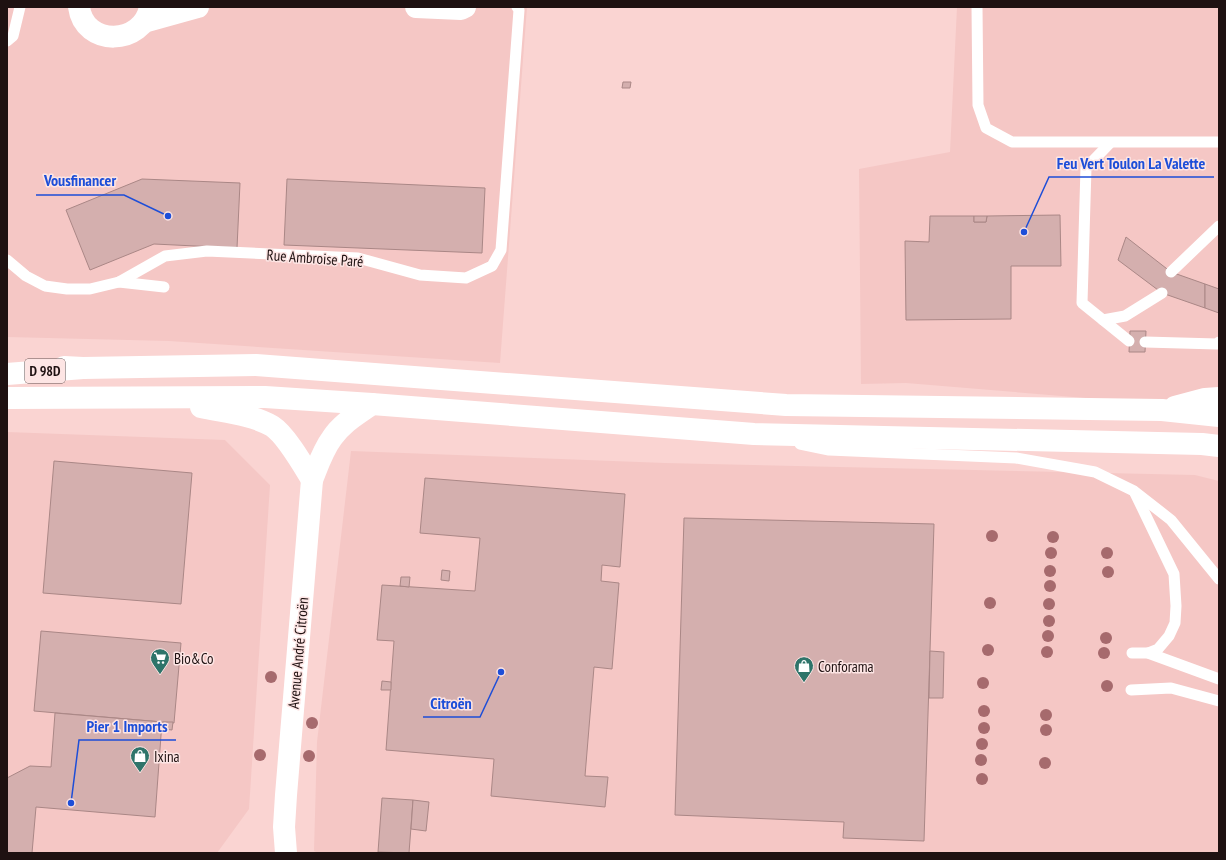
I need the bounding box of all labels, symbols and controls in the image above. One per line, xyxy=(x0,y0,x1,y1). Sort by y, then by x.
callout: Feu Vert Toulon La Valette xyxy=(1049,149,1214,177)
text: Feu Vert Toulon La Valette xyxy=(1057,153,1205,173)
callout: Vousfinancer xyxy=(36,167,124,195)
text: Vousfinancer xyxy=(43,170,116,190)
street label: Rue Ambroise Paré xyxy=(266,245,364,271)
road number: D 98D xyxy=(25,359,65,383)
street label: Avenue André Citroën xyxy=(284,596,312,710)
supermarket icon: Bio&Co xyxy=(149,647,171,675)
place label: Bio&Co xyxy=(174,649,214,668)
shop icon: Conforama xyxy=(793,655,815,683)
place label: Conforama xyxy=(818,657,874,676)
callout: Citroën xyxy=(423,689,480,717)
text: Citroën xyxy=(430,693,472,713)
callout: Pier 1 Imports xyxy=(79,712,176,740)
text: Pier 1 Imports xyxy=(86,716,168,736)
shop icon: Ixina xyxy=(129,745,151,773)
place label: Ixina xyxy=(154,747,180,766)

